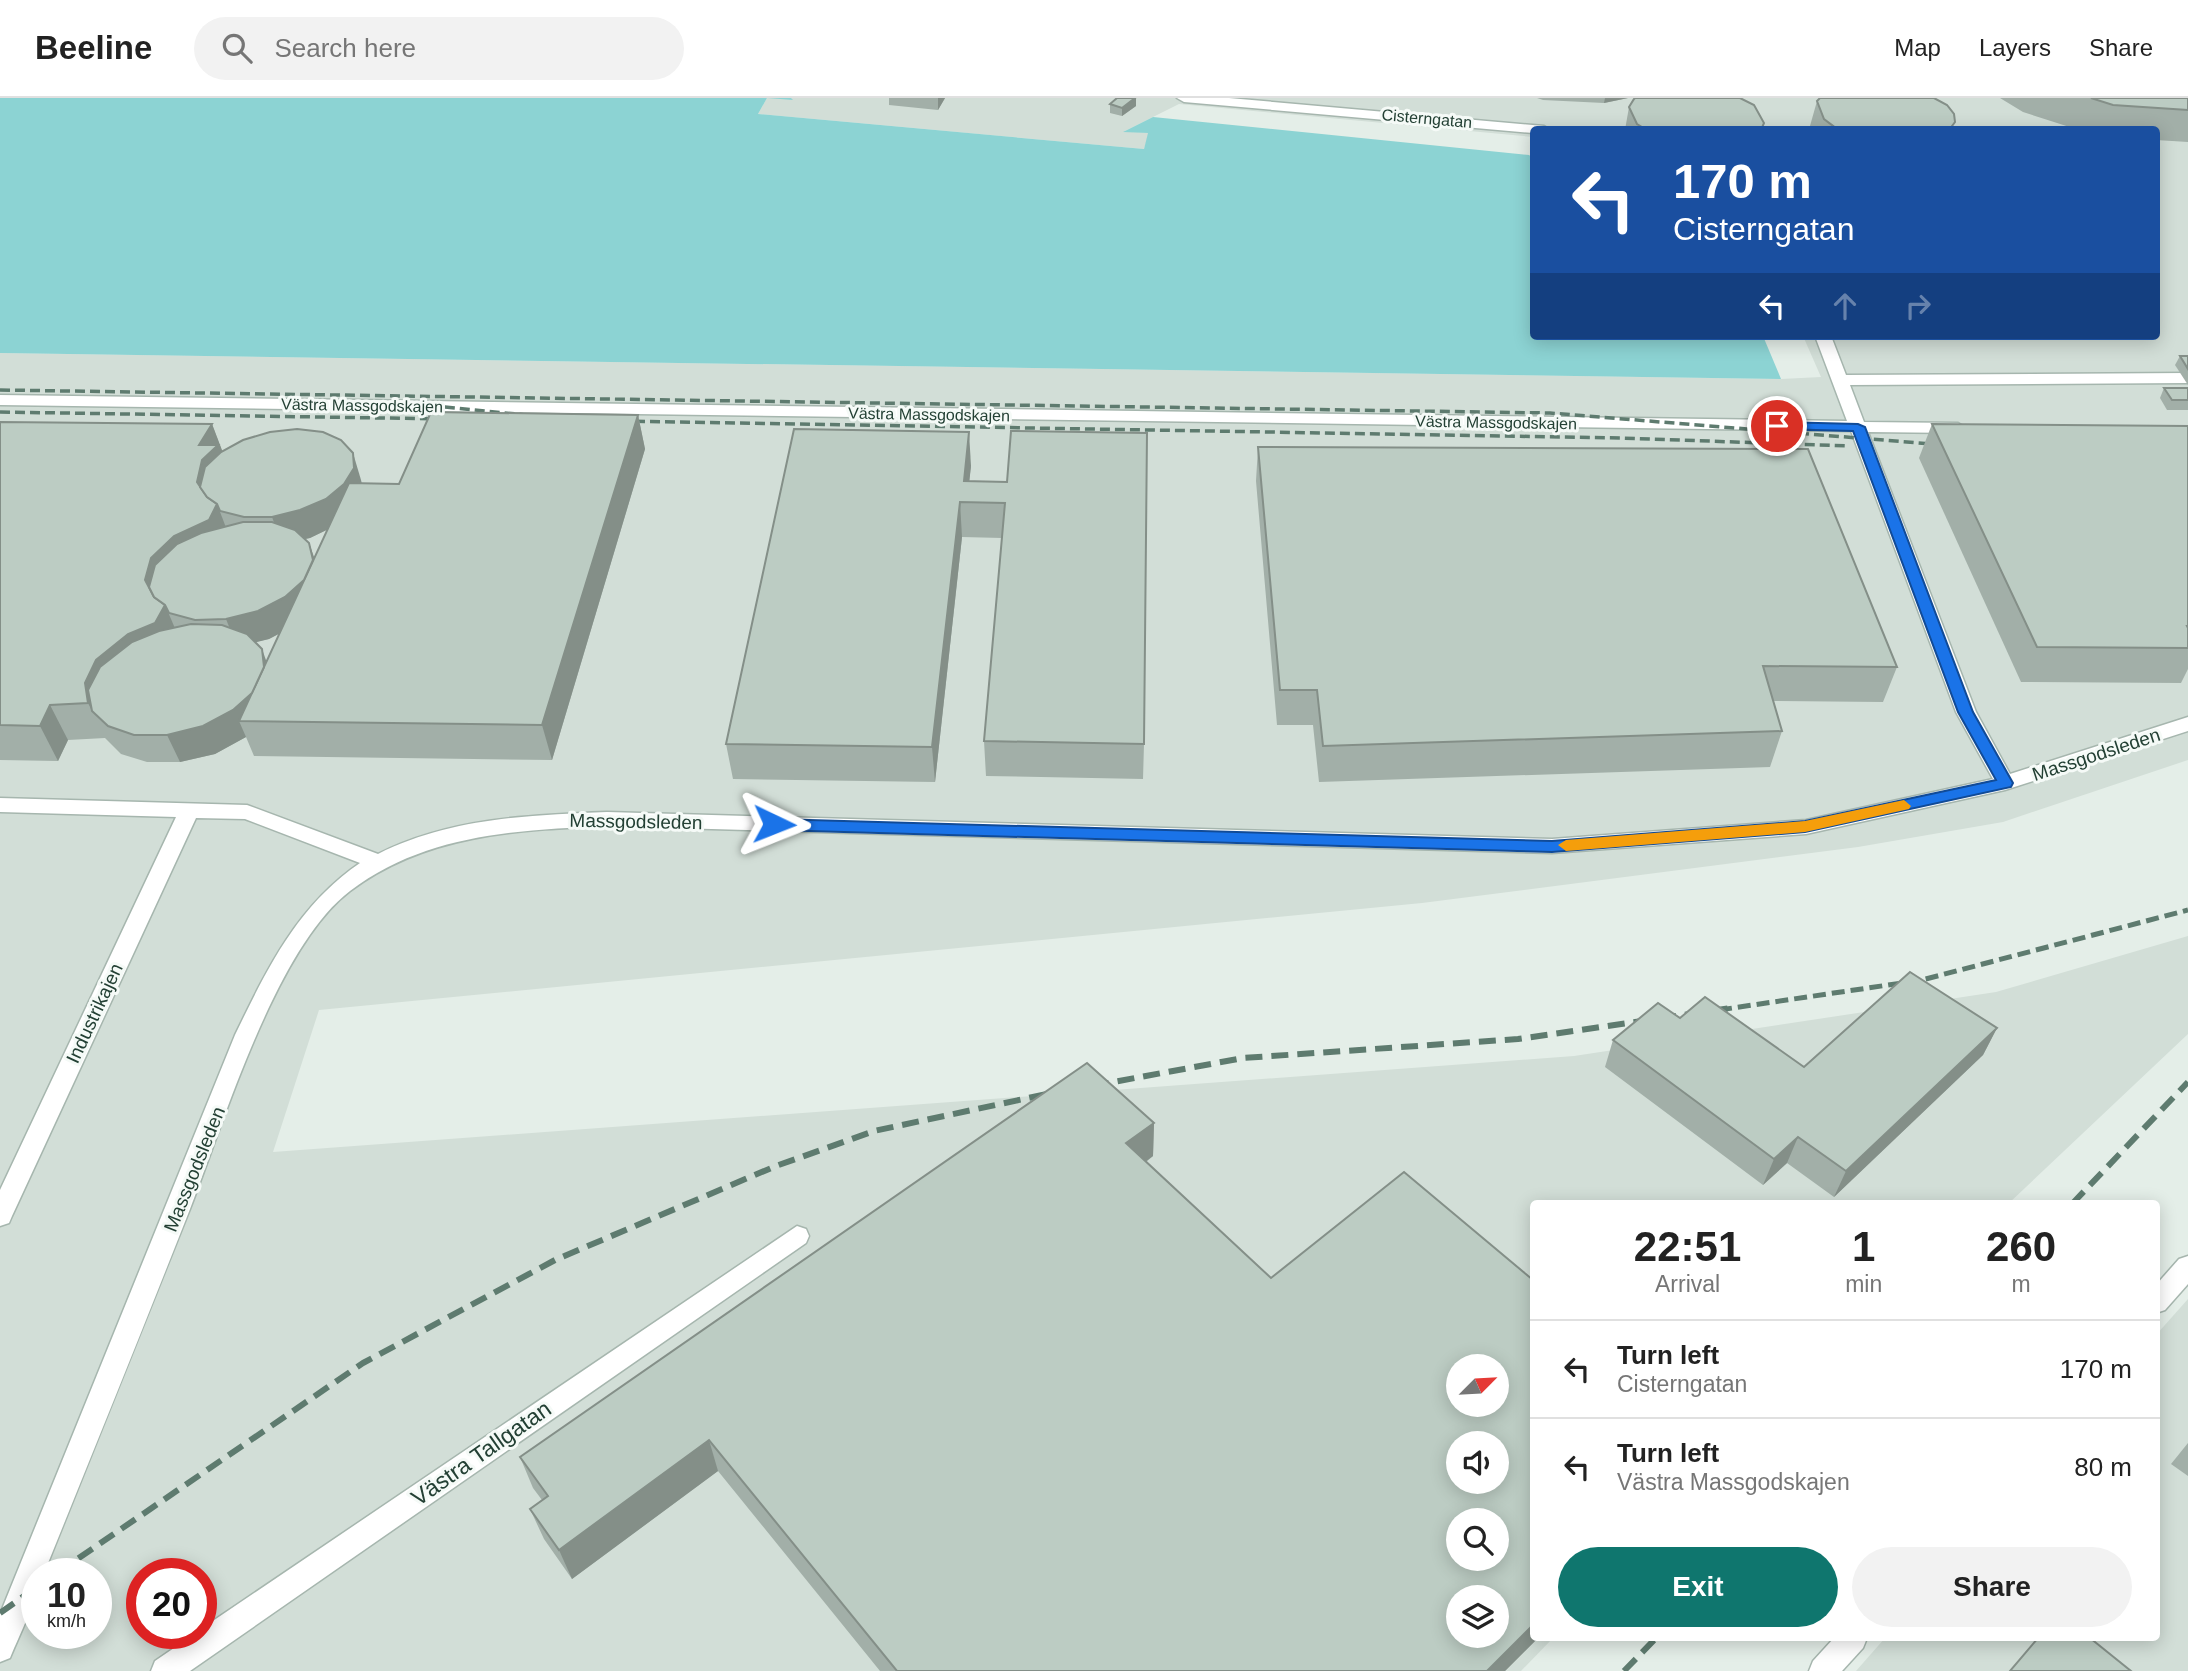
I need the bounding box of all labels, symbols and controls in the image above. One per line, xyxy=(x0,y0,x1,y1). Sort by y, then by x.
search box xyxy=(194,17,684,80)
text: Beeline xyxy=(35,29,152,66)
icon: search xyxy=(218,29,256,67)
text: Search here xyxy=(274,33,416,63)
text: Map xyxy=(1894,34,1941,61)
text: Layers xyxy=(1979,34,2051,61)
text: Share xyxy=(2089,34,2153,61)
street label: Cisterngatan xyxy=(1381,106,1473,131)
icon: left xyxy=(1558,154,1649,245)
text: 170 m xyxy=(1673,154,1812,208)
text: Cisterngatan xyxy=(1673,211,1854,247)
icon: left xyxy=(1753,287,1791,325)
icon: ahead xyxy=(1826,287,1864,325)
icon: right xyxy=(1899,287,1937,325)
street label: Västra Massgodskajen xyxy=(281,396,443,415)
pin xyxy=(1747,396,1807,456)
street label: Västra Massgodskajen xyxy=(848,405,1010,424)
icon: arrive xyxy=(1758,407,1796,445)
street label: Västra Massgodskajen xyxy=(1415,413,1577,432)
street label: Massgodsleden xyxy=(2030,724,2163,785)
position arrow xyxy=(737,787,811,861)
street label: Massgodsleden xyxy=(569,810,703,833)
street label: Industrikajen xyxy=(62,960,127,1066)
street label: Massgodsleden xyxy=(160,1104,229,1235)
text: 22:51 xyxy=(1634,1223,1741,1270)
text: 1 xyxy=(1852,1223,1875,1270)
text: 260 xyxy=(1986,1223,2056,1270)
text: Arrival xyxy=(1655,1271,1720,1297)
text: min xyxy=(1845,1271,1882,1297)
text: m xyxy=(2012,1271,2031,1297)
text: Turn left xyxy=(1617,1340,1719,1370)
icon: left xyxy=(1558,1350,1596,1388)
north arrow xyxy=(1446,1354,1508,1418)
map controls xyxy=(1446,1354,1509,1648)
text: 170 m xyxy=(2060,1354,2132,1384)
text: Cisterngatan xyxy=(1617,1371,1747,1397)
street label: Västra Tallgatan xyxy=(406,1395,556,1511)
button: sound xyxy=(1446,1431,1509,1494)
text: Turn left xyxy=(1617,1438,1719,1468)
icon: left xyxy=(1558,1448,1596,1486)
text: 80 m xyxy=(2074,1452,2132,1482)
text: Västra Massgodskajen xyxy=(1617,1469,1850,1495)
button: search xyxy=(1446,1508,1509,1571)
button: Exit xyxy=(1558,1547,1838,1627)
button: Share xyxy=(1852,1547,2132,1627)
speed limit sign: 20 xyxy=(126,1558,217,1649)
text: 10 xyxy=(47,1575,86,1614)
button: layers xyxy=(1446,1585,1509,1648)
text: km/h xyxy=(47,1611,86,1631)

